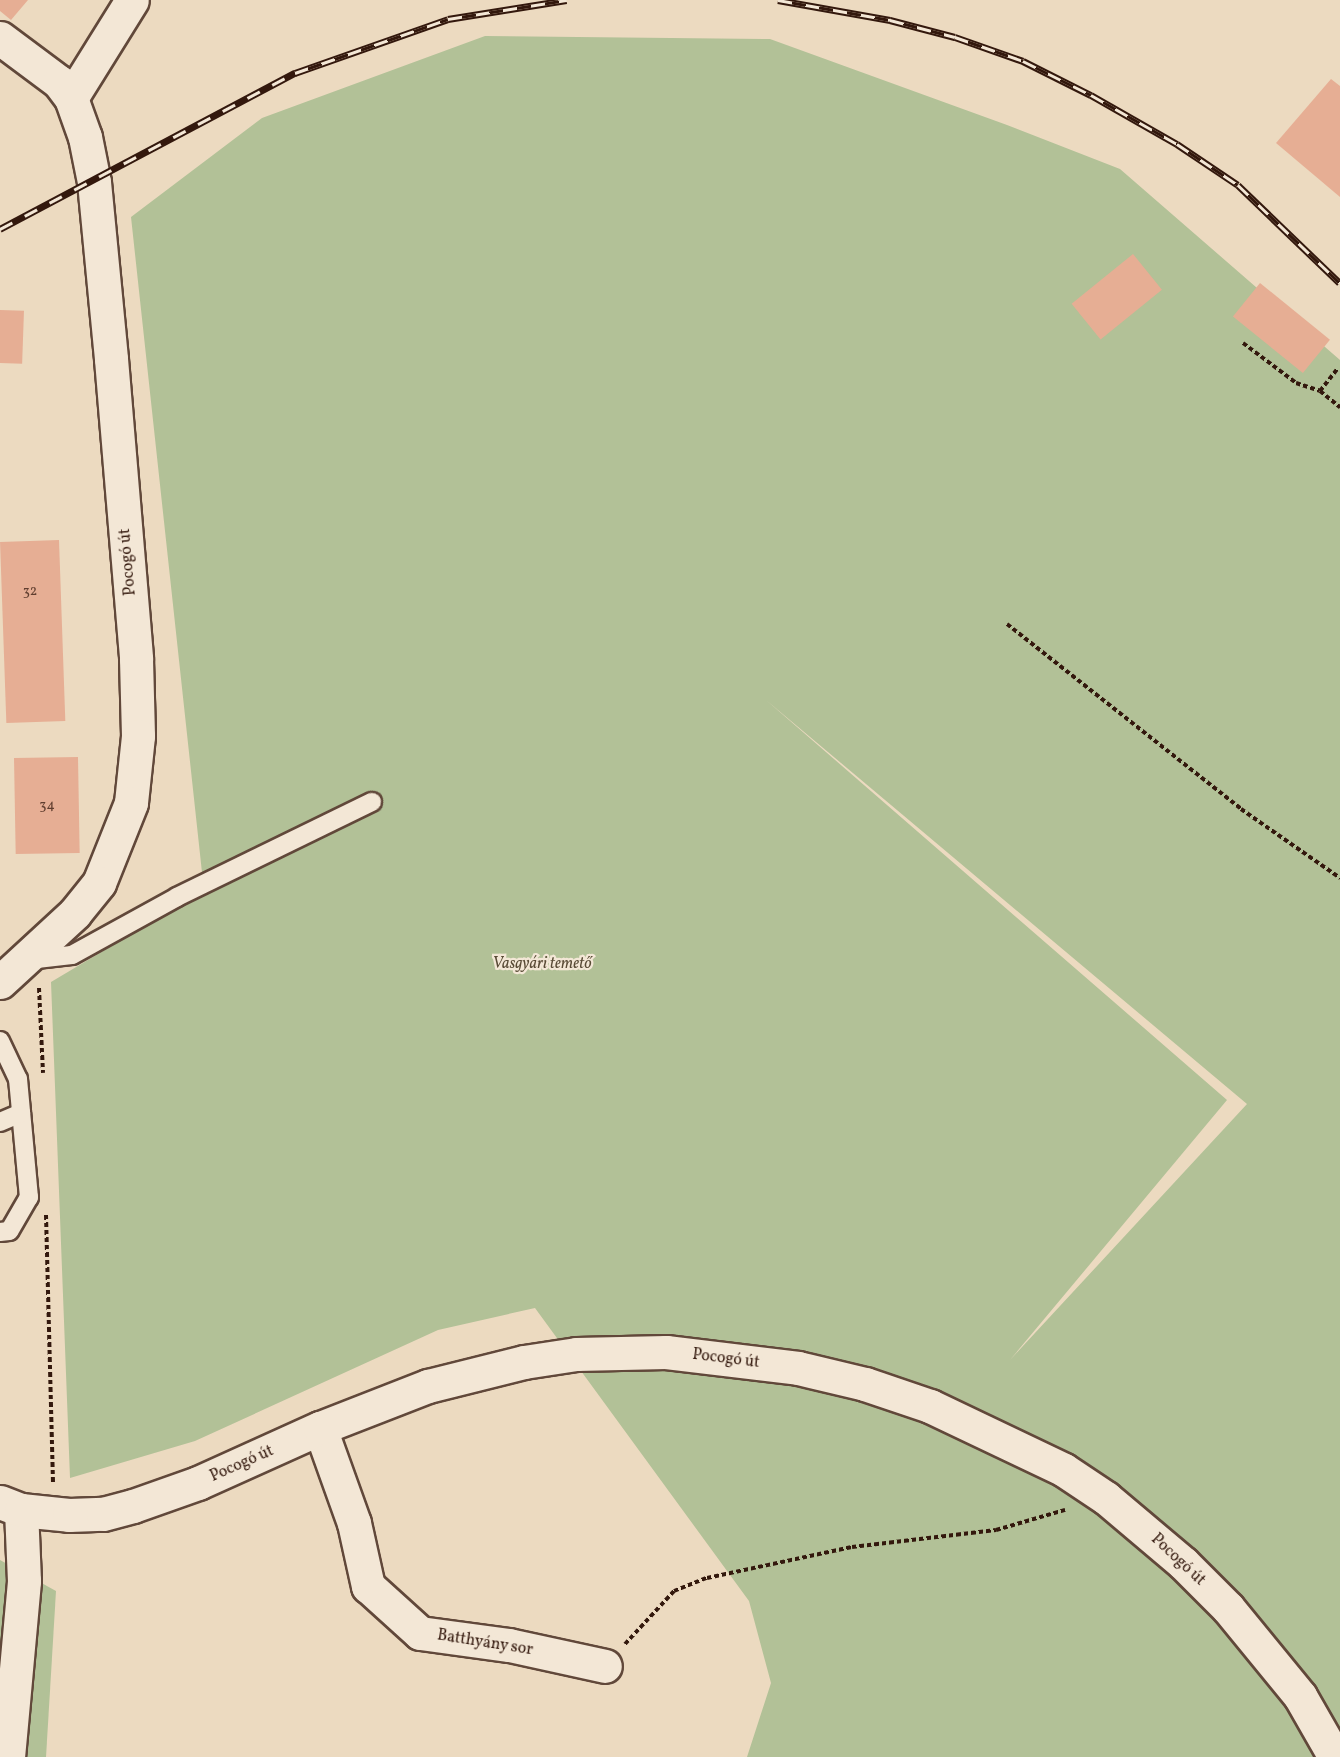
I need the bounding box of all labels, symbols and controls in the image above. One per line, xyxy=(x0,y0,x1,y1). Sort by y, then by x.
street label: Pocogó út xyxy=(115,527,141,597)
house number: 32 xyxy=(23,584,37,600)
house number: 34 xyxy=(39,798,55,814)
park label: Vasgyári temető xyxy=(493,954,591,974)
street label: Pocogó út xyxy=(691,1345,761,1373)
street label: Pocogó út xyxy=(207,1441,277,1487)
street label: Pocogó út xyxy=(1147,1530,1209,1590)
street label: Batthyány sor xyxy=(436,1626,534,1660)

